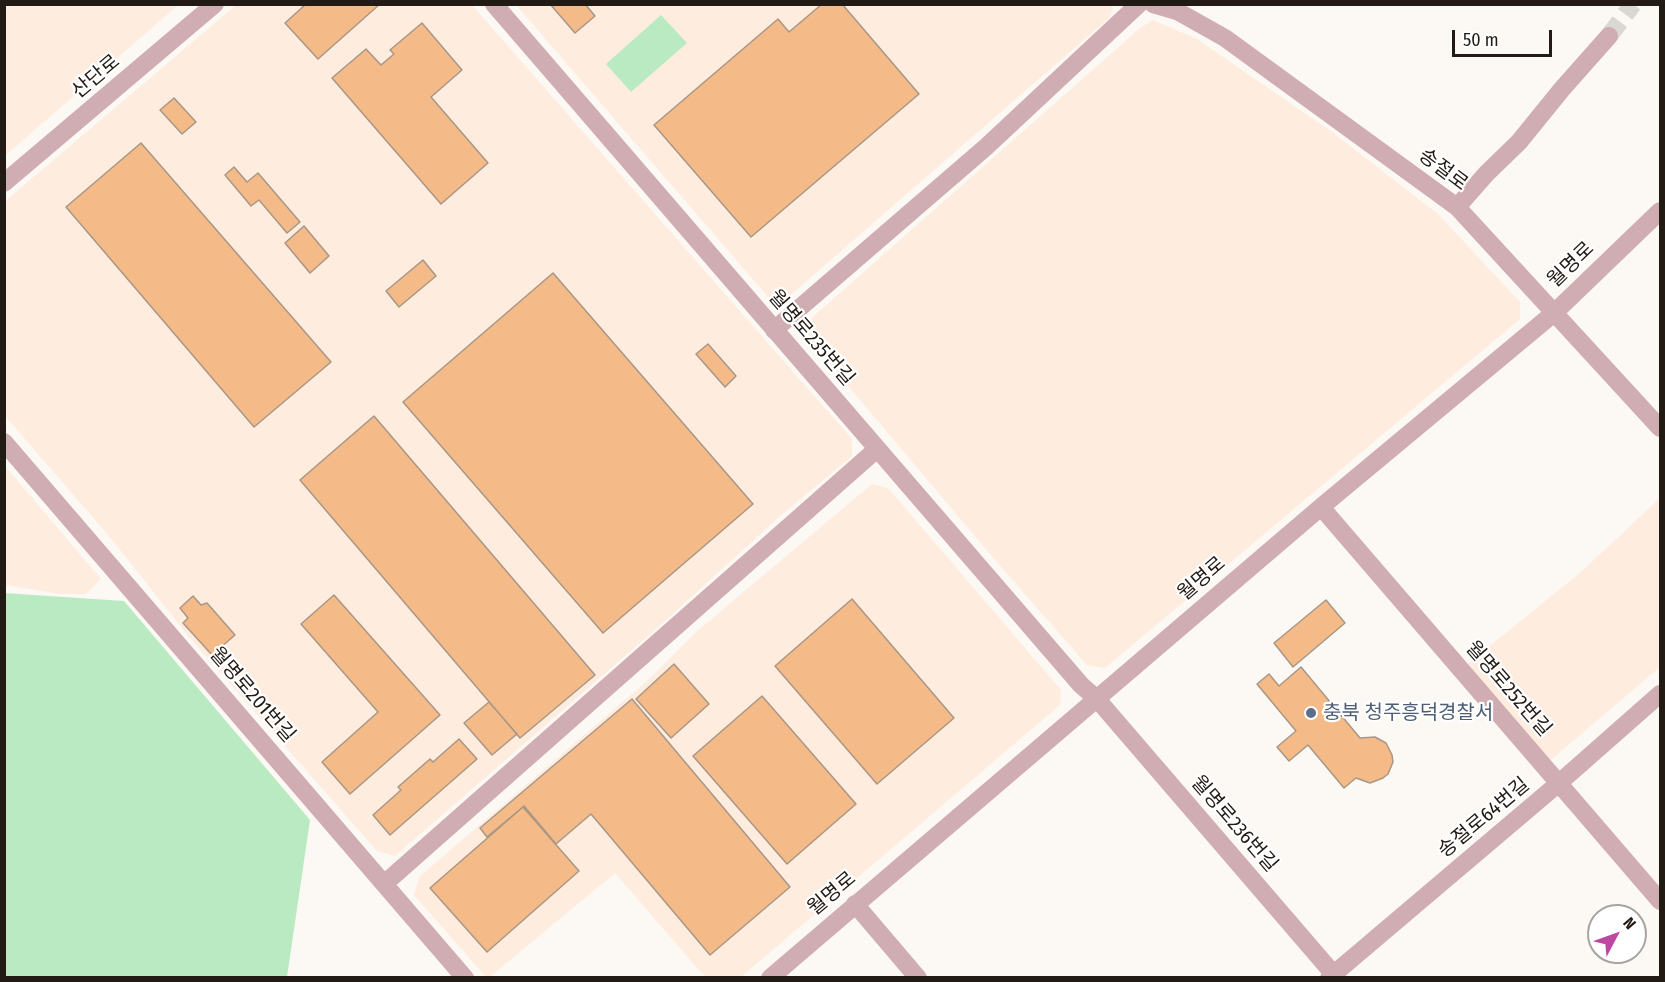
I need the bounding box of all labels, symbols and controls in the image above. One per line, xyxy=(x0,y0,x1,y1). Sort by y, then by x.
scale bar xyxy=(1455,18,1556,56)
text: 50 m xyxy=(1463,29,1499,51)
street label: 산단로 xyxy=(67,50,125,104)
street label: 송절로 xyxy=(1414,144,1472,196)
street label: 월명로 xyxy=(1543,237,1599,293)
street label: 월명로235번길 xyxy=(763,285,859,391)
street label: 월명로 xyxy=(1173,552,1231,606)
street label: 월명로252번길 xyxy=(1460,636,1556,742)
street label: 월명로201번길 xyxy=(204,642,300,748)
place label: 충북 청주흥덕경찰서 xyxy=(1323,701,1493,725)
marker: 충북 청주흥덕경찰서 xyxy=(1304,706,1318,720)
street label: 월명로236번길 xyxy=(1186,771,1282,877)
street label: 송절로64번길 xyxy=(1434,773,1534,863)
street label: 월명로 xyxy=(803,867,861,921)
north arrow xyxy=(1587,904,1647,964)
text: N xyxy=(1619,913,1640,933)

